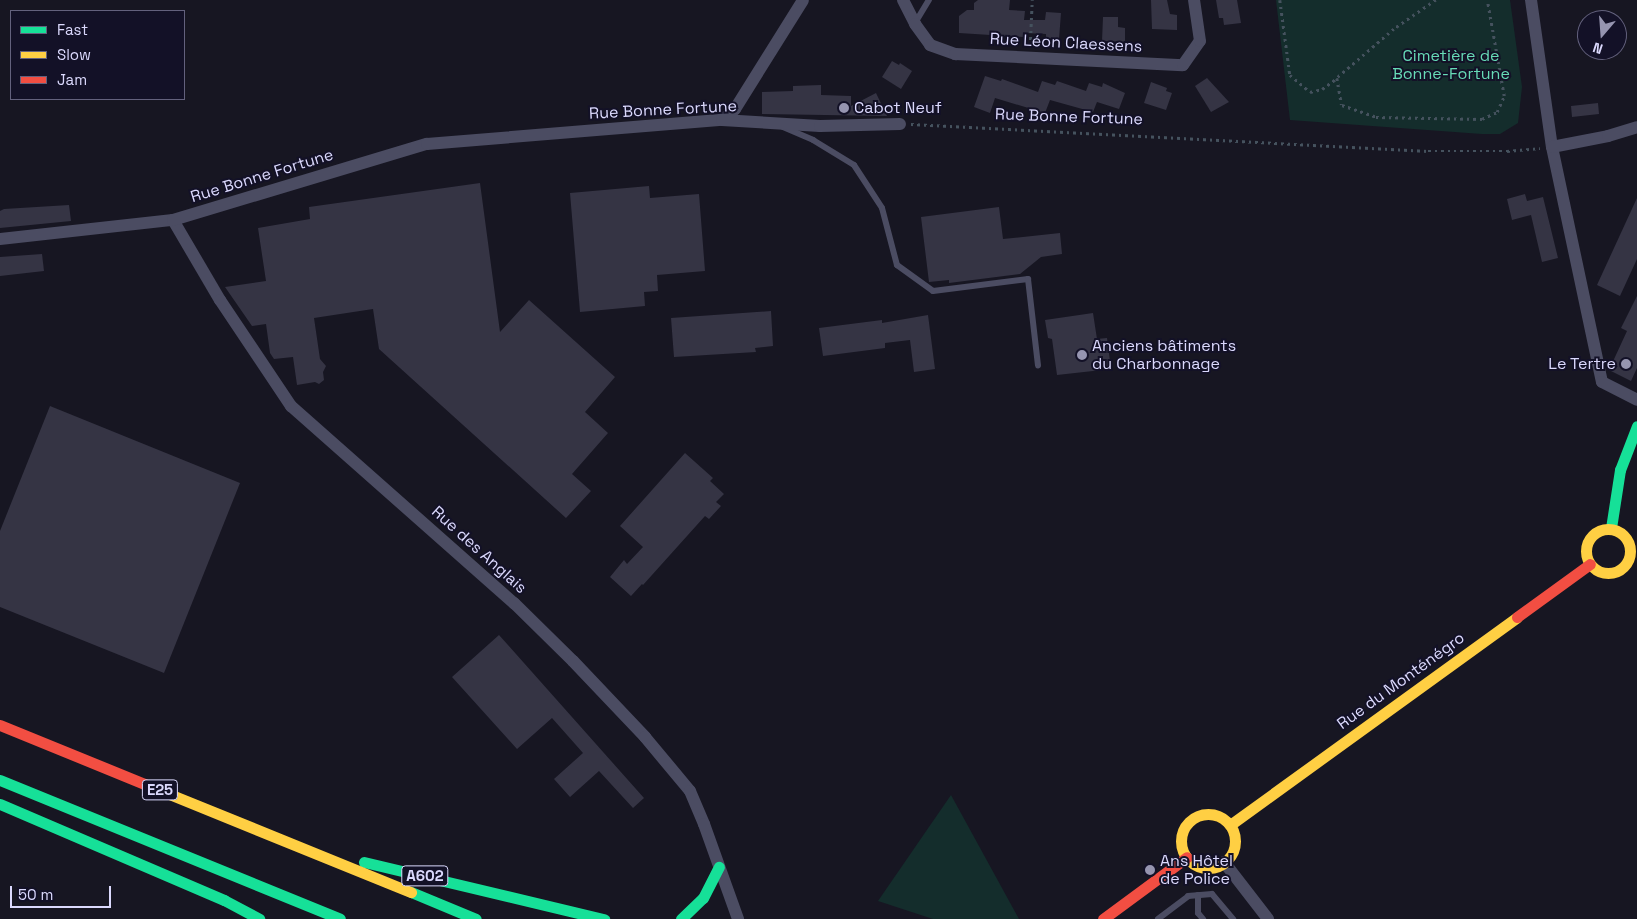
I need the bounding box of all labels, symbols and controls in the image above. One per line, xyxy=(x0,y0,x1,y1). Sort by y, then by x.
legend xyxy=(10,10,185,100)
north arrow xyxy=(1577,10,1627,60)
text: Fast xyxy=(57,20,88,39)
street label: Rue Léon Claessens xyxy=(989,29,1143,57)
text: N xyxy=(1590,38,1605,58)
text: Slow xyxy=(57,45,91,64)
park label: Cimetière de Bonne-Fortune xyxy=(1392,46,1510,84)
text: Jam xyxy=(57,70,87,89)
street label: Rue Bonne Fortune xyxy=(589,97,737,123)
place label: Cabot Neuf xyxy=(854,98,942,118)
marker: Cabot Neuf xyxy=(838,102,850,114)
street label: Rue Bonne Fortune xyxy=(995,105,1143,129)
street label: Rue Bonne Fortune xyxy=(188,145,336,207)
place label: Anciens bâtiments du Charbonnage xyxy=(1092,336,1236,374)
marker: Anciens bâtiments du Charbonnage xyxy=(1076,349,1088,361)
place label: Le Tertre xyxy=(1548,354,1616,374)
marker: Le Tertre xyxy=(1620,358,1632,370)
street label: Rue des Anglais xyxy=(427,502,531,598)
street label: Rue du Monténégro xyxy=(1334,628,1468,734)
road number: E25 xyxy=(141,778,179,802)
place label: Ans Hôtel de Police xyxy=(1160,851,1233,889)
road number: A602 xyxy=(401,864,449,888)
marker: Ans Hôtel de Police xyxy=(1144,864,1156,876)
scale bar xyxy=(12,876,114,908)
text: 50 m xyxy=(18,885,53,904)

